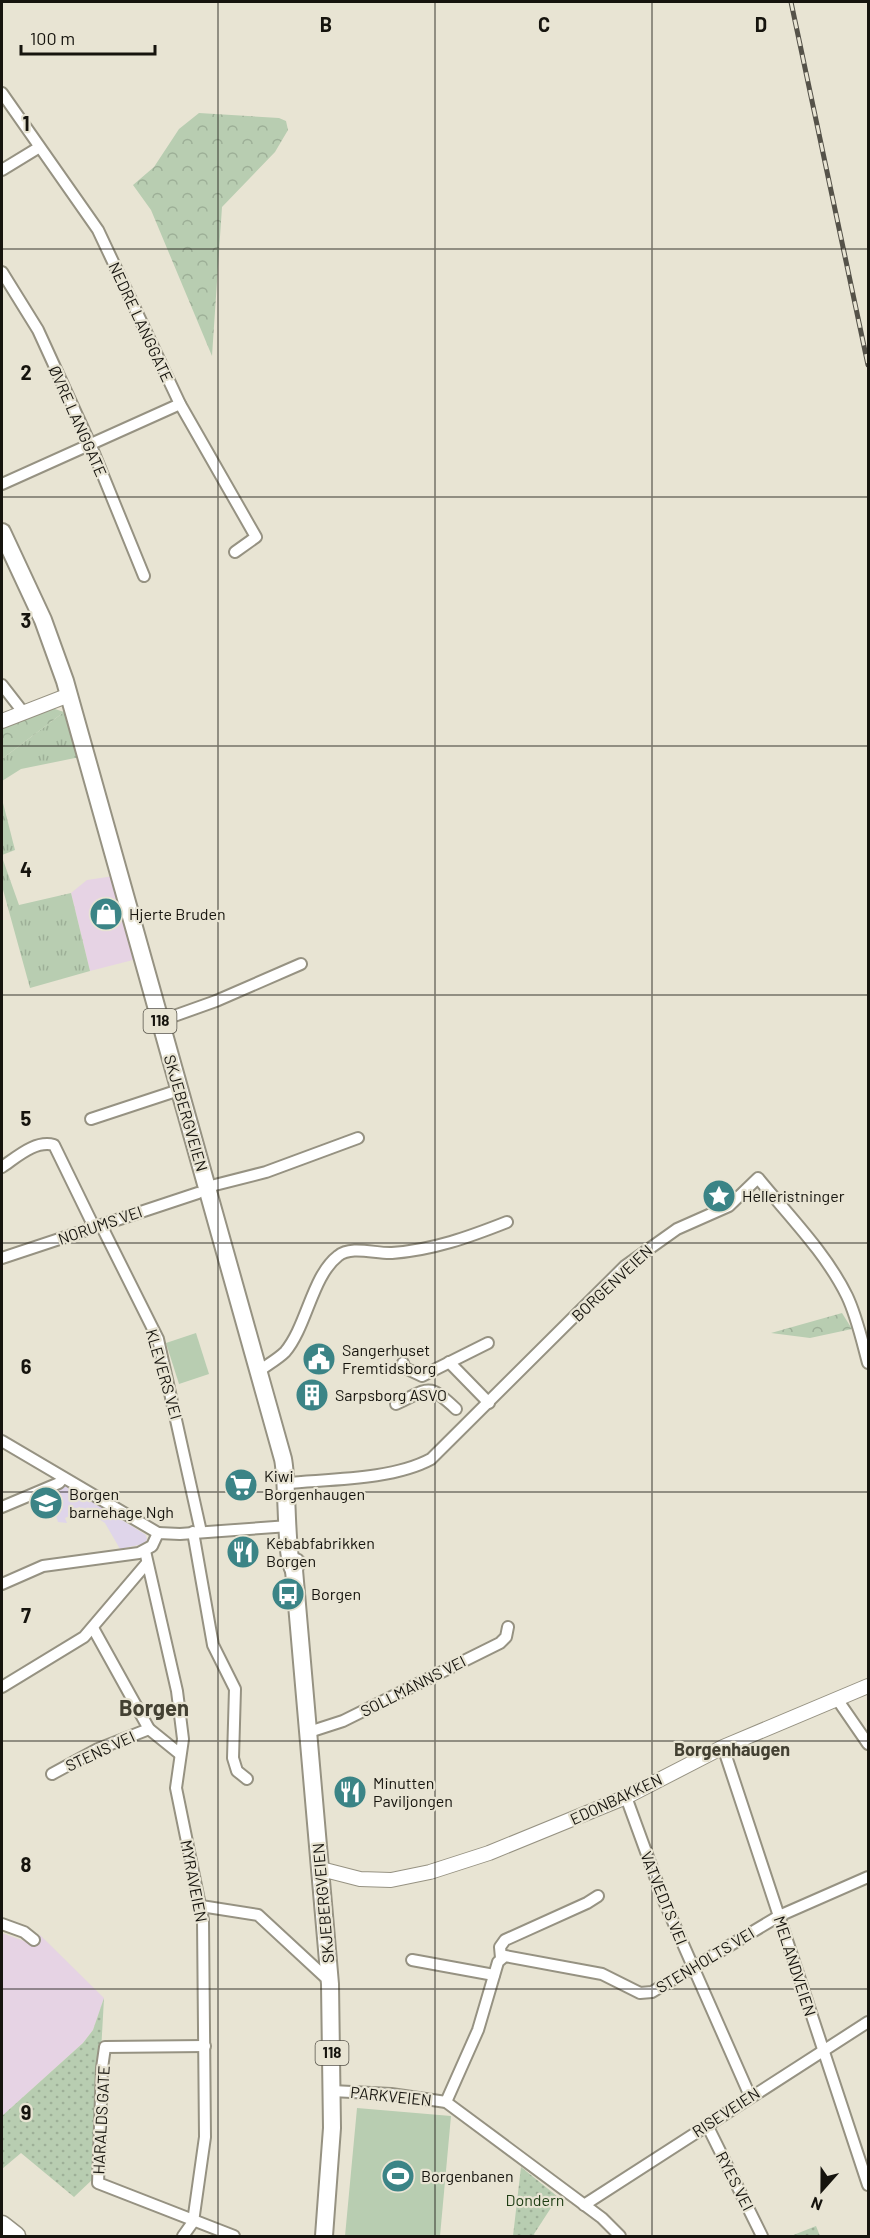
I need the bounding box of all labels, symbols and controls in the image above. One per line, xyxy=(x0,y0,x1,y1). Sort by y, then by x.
text: B xyxy=(320,12,332,36)
text: C xyxy=(538,12,550,36)
text: D xyxy=(755,12,767,36)
scale bar xyxy=(21,18,154,56)
text: 100 m xyxy=(30,27,75,49)
text: 1 xyxy=(22,111,30,135)
street label: NEDRE LANGGATE xyxy=(105,259,178,385)
text: 2 xyxy=(20,360,32,384)
street label: ØVRE LANGGATE xyxy=(45,362,111,479)
text: 3 xyxy=(21,608,31,632)
text: 4 xyxy=(20,857,32,881)
shop icon: Hjerte Bruden xyxy=(88,896,124,932)
place label: Hjerte Bruden xyxy=(129,904,226,923)
road number: 118 xyxy=(144,1009,176,1033)
street label: SKJEBERGVEIEN xyxy=(161,1052,212,1173)
text: 5 xyxy=(21,1106,32,1130)
place icon: Helleristninger xyxy=(701,1178,737,1214)
place label: Helleristninger xyxy=(742,1186,845,1205)
street label: NORUMS VEI xyxy=(55,1201,145,1248)
street label: BORGENVEIEN xyxy=(567,1240,656,1325)
street label: KLEVERS VEI xyxy=(143,1327,186,1421)
place label: Sangerhuset Fremtidsborg xyxy=(342,1340,436,1377)
public building icon: Sangerhuset Fremtidsborg xyxy=(301,1341,337,1377)
text: 6 xyxy=(21,1354,32,1378)
building icon: Sarpsborg ASVO xyxy=(294,1377,330,1413)
place label: Sarpsborg ASVO xyxy=(335,1385,447,1404)
place label: Kiwi Borgenhaugen xyxy=(264,1466,365,1503)
supermarket icon: Kiwi Borgenhaugen xyxy=(223,1467,259,1503)
place label: Borgen barnehage Ngh xyxy=(69,1484,174,1521)
school or university icon: Borgen barnehage Ngh xyxy=(28,1485,64,1521)
place label: Kebabfabrikken Borgen xyxy=(266,1533,375,1570)
restaurant icon: Kebabfabrikken Borgen xyxy=(225,1534,261,1570)
bus stop icon: Borgen xyxy=(270,1576,306,1612)
place label: Borgen xyxy=(311,1584,361,1603)
text: 7 xyxy=(21,1603,31,1627)
street label: SOLLMANNS VEI xyxy=(357,1651,469,1720)
district label: Borgen xyxy=(119,1694,189,1720)
street label: STENS VEI xyxy=(62,1726,137,1775)
district label: Borgenhaugen xyxy=(674,1738,790,1760)
street label: EDONBAKKEN xyxy=(567,1769,665,1828)
place label: Minutten Paviljongen xyxy=(373,1773,453,1810)
restaurant icon: Minutten Paviljongen xyxy=(332,1774,368,1810)
street label: MYRAVEIEN xyxy=(177,1838,212,1924)
street label: SKJEBERGVEIEN xyxy=(308,1842,337,1964)
street label: VATVEDTS VEI xyxy=(637,1848,692,1947)
text: 8 xyxy=(21,1852,32,1876)
street label: MELANDVEIEN xyxy=(770,1913,821,2018)
street label: STENHOLTS VEI xyxy=(652,1923,757,1996)
road number: 118 xyxy=(316,2041,348,2065)
street label: HARALDS GATE xyxy=(88,2065,113,2175)
street label: PARKVEIEN xyxy=(349,2082,433,2109)
street label: RISEVEIEN xyxy=(688,2083,763,2140)
text: 9 xyxy=(21,2100,31,2124)
street label: RYES VEI xyxy=(713,2148,758,2213)
sports icon: Borgenbanen xyxy=(380,2158,416,2194)
north arrow xyxy=(792,2160,852,2220)
place label: Borgenbanen xyxy=(421,2166,514,2185)
park label: Dondern xyxy=(506,2190,564,2209)
text: N xyxy=(808,2194,825,2215)

